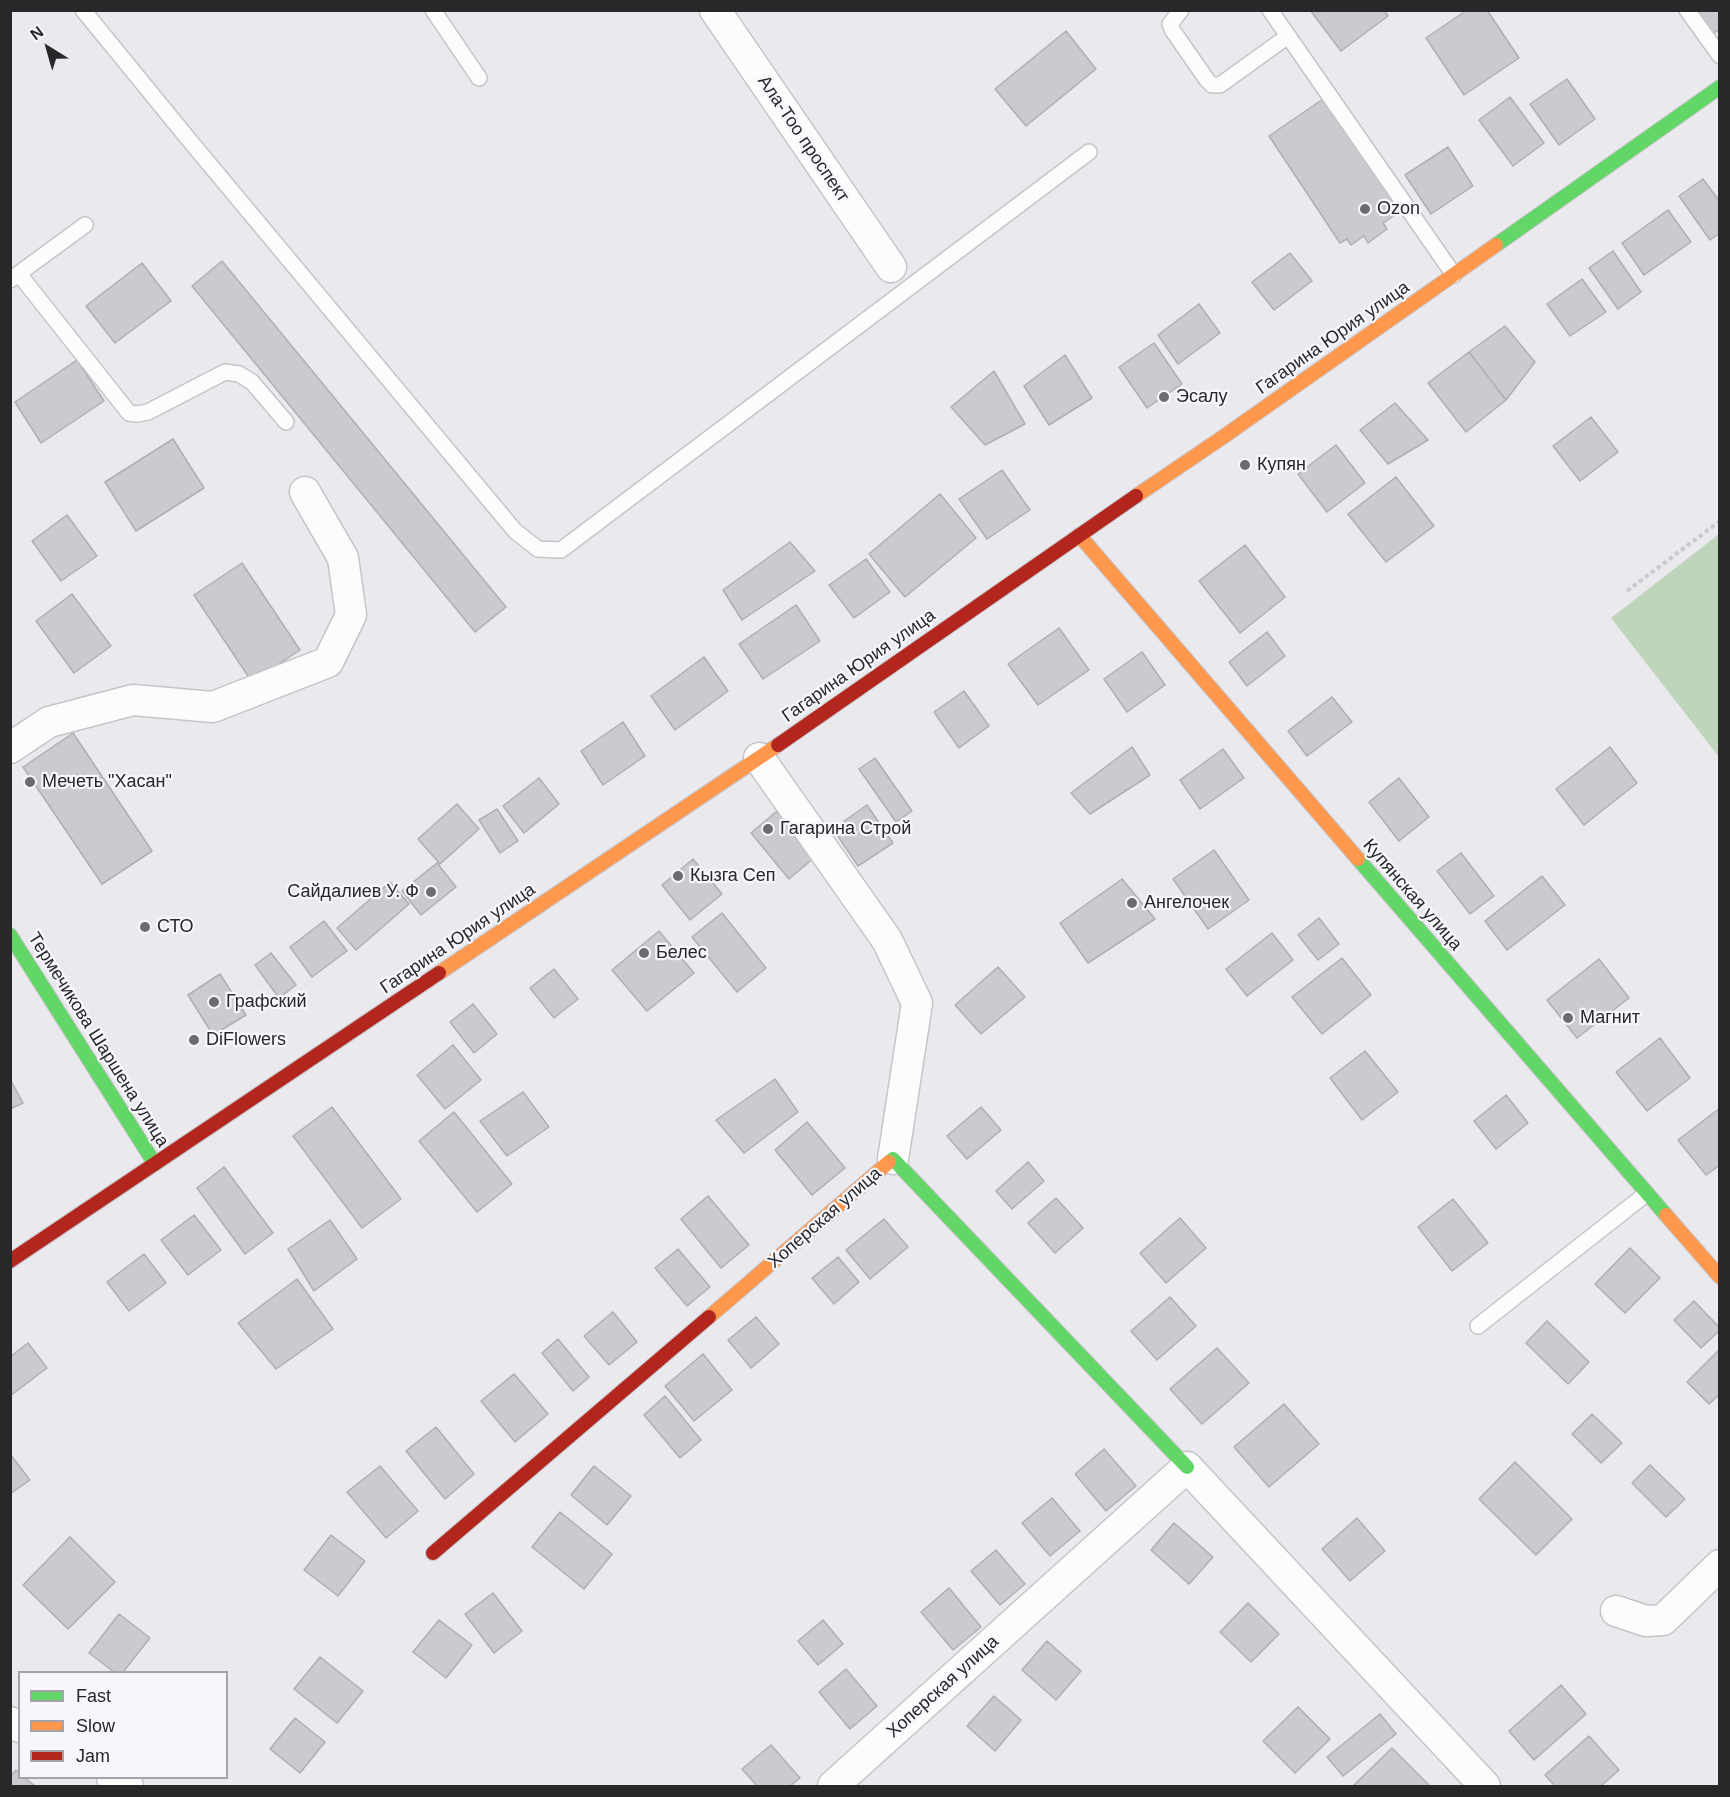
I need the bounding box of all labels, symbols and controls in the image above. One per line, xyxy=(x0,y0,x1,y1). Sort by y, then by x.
north arrow xyxy=(18,18,78,78)
text: N xyxy=(27,23,47,43)
street label: Ала-Тоо проспект xyxy=(753,72,853,206)
place label: Ozon xyxy=(1377,198,1420,220)
marker: Ozon xyxy=(1358,202,1372,216)
street label: Гагарина Юрия улица xyxy=(1252,277,1414,399)
place label: Эсалу xyxy=(1176,386,1227,408)
marker: Эсалу xyxy=(1157,390,1171,404)
place label: Купян xyxy=(1257,454,1306,476)
marker: Купян xyxy=(1238,458,1252,472)
street label: Гагарина Юрия улица xyxy=(778,605,940,727)
place label: Мечеть "Хасан" xyxy=(42,771,172,793)
marker: Мечеть "Хасан" xyxy=(23,775,37,789)
place label: Гагарина Строй xyxy=(780,818,911,840)
marker: Гагарина Строй xyxy=(761,822,775,836)
street label: Купянская улица xyxy=(1358,835,1466,955)
place label: Кызга Сеп xyxy=(690,865,776,887)
marker: Кызга Сеп xyxy=(671,869,685,883)
street label: Гагарина Юрия улица xyxy=(376,879,540,999)
place label: Сайдалиев У. Ф xyxy=(287,881,419,903)
marker: Сайдалиев У. Ф xyxy=(424,885,438,899)
place label: Ангелочек xyxy=(1144,892,1229,914)
marker: Ангелочек xyxy=(1125,896,1139,910)
place label: СТО xyxy=(157,916,194,938)
marker: СТО xyxy=(138,920,152,934)
street label: Термечикова Шаршена улица xyxy=(23,929,173,1151)
place label: Белес xyxy=(656,942,707,964)
marker: Белес xyxy=(637,946,651,960)
place label: Графский xyxy=(226,991,307,1013)
marker: Графский xyxy=(207,995,221,1009)
place label: Магнит xyxy=(1580,1007,1640,1029)
marker: Магнит xyxy=(1561,1011,1575,1025)
place label: DiFlowers xyxy=(206,1029,286,1051)
marker: DiFlowers xyxy=(187,1033,201,1047)
street label: Хоперская улица xyxy=(764,1163,886,1273)
street label: Хоперская улица xyxy=(883,1631,1003,1743)
legend xyxy=(18,1671,228,1779)
text: Fast xyxy=(76,1686,111,1706)
text: Slow xyxy=(76,1716,115,1736)
text: Jam xyxy=(76,1746,110,1766)

